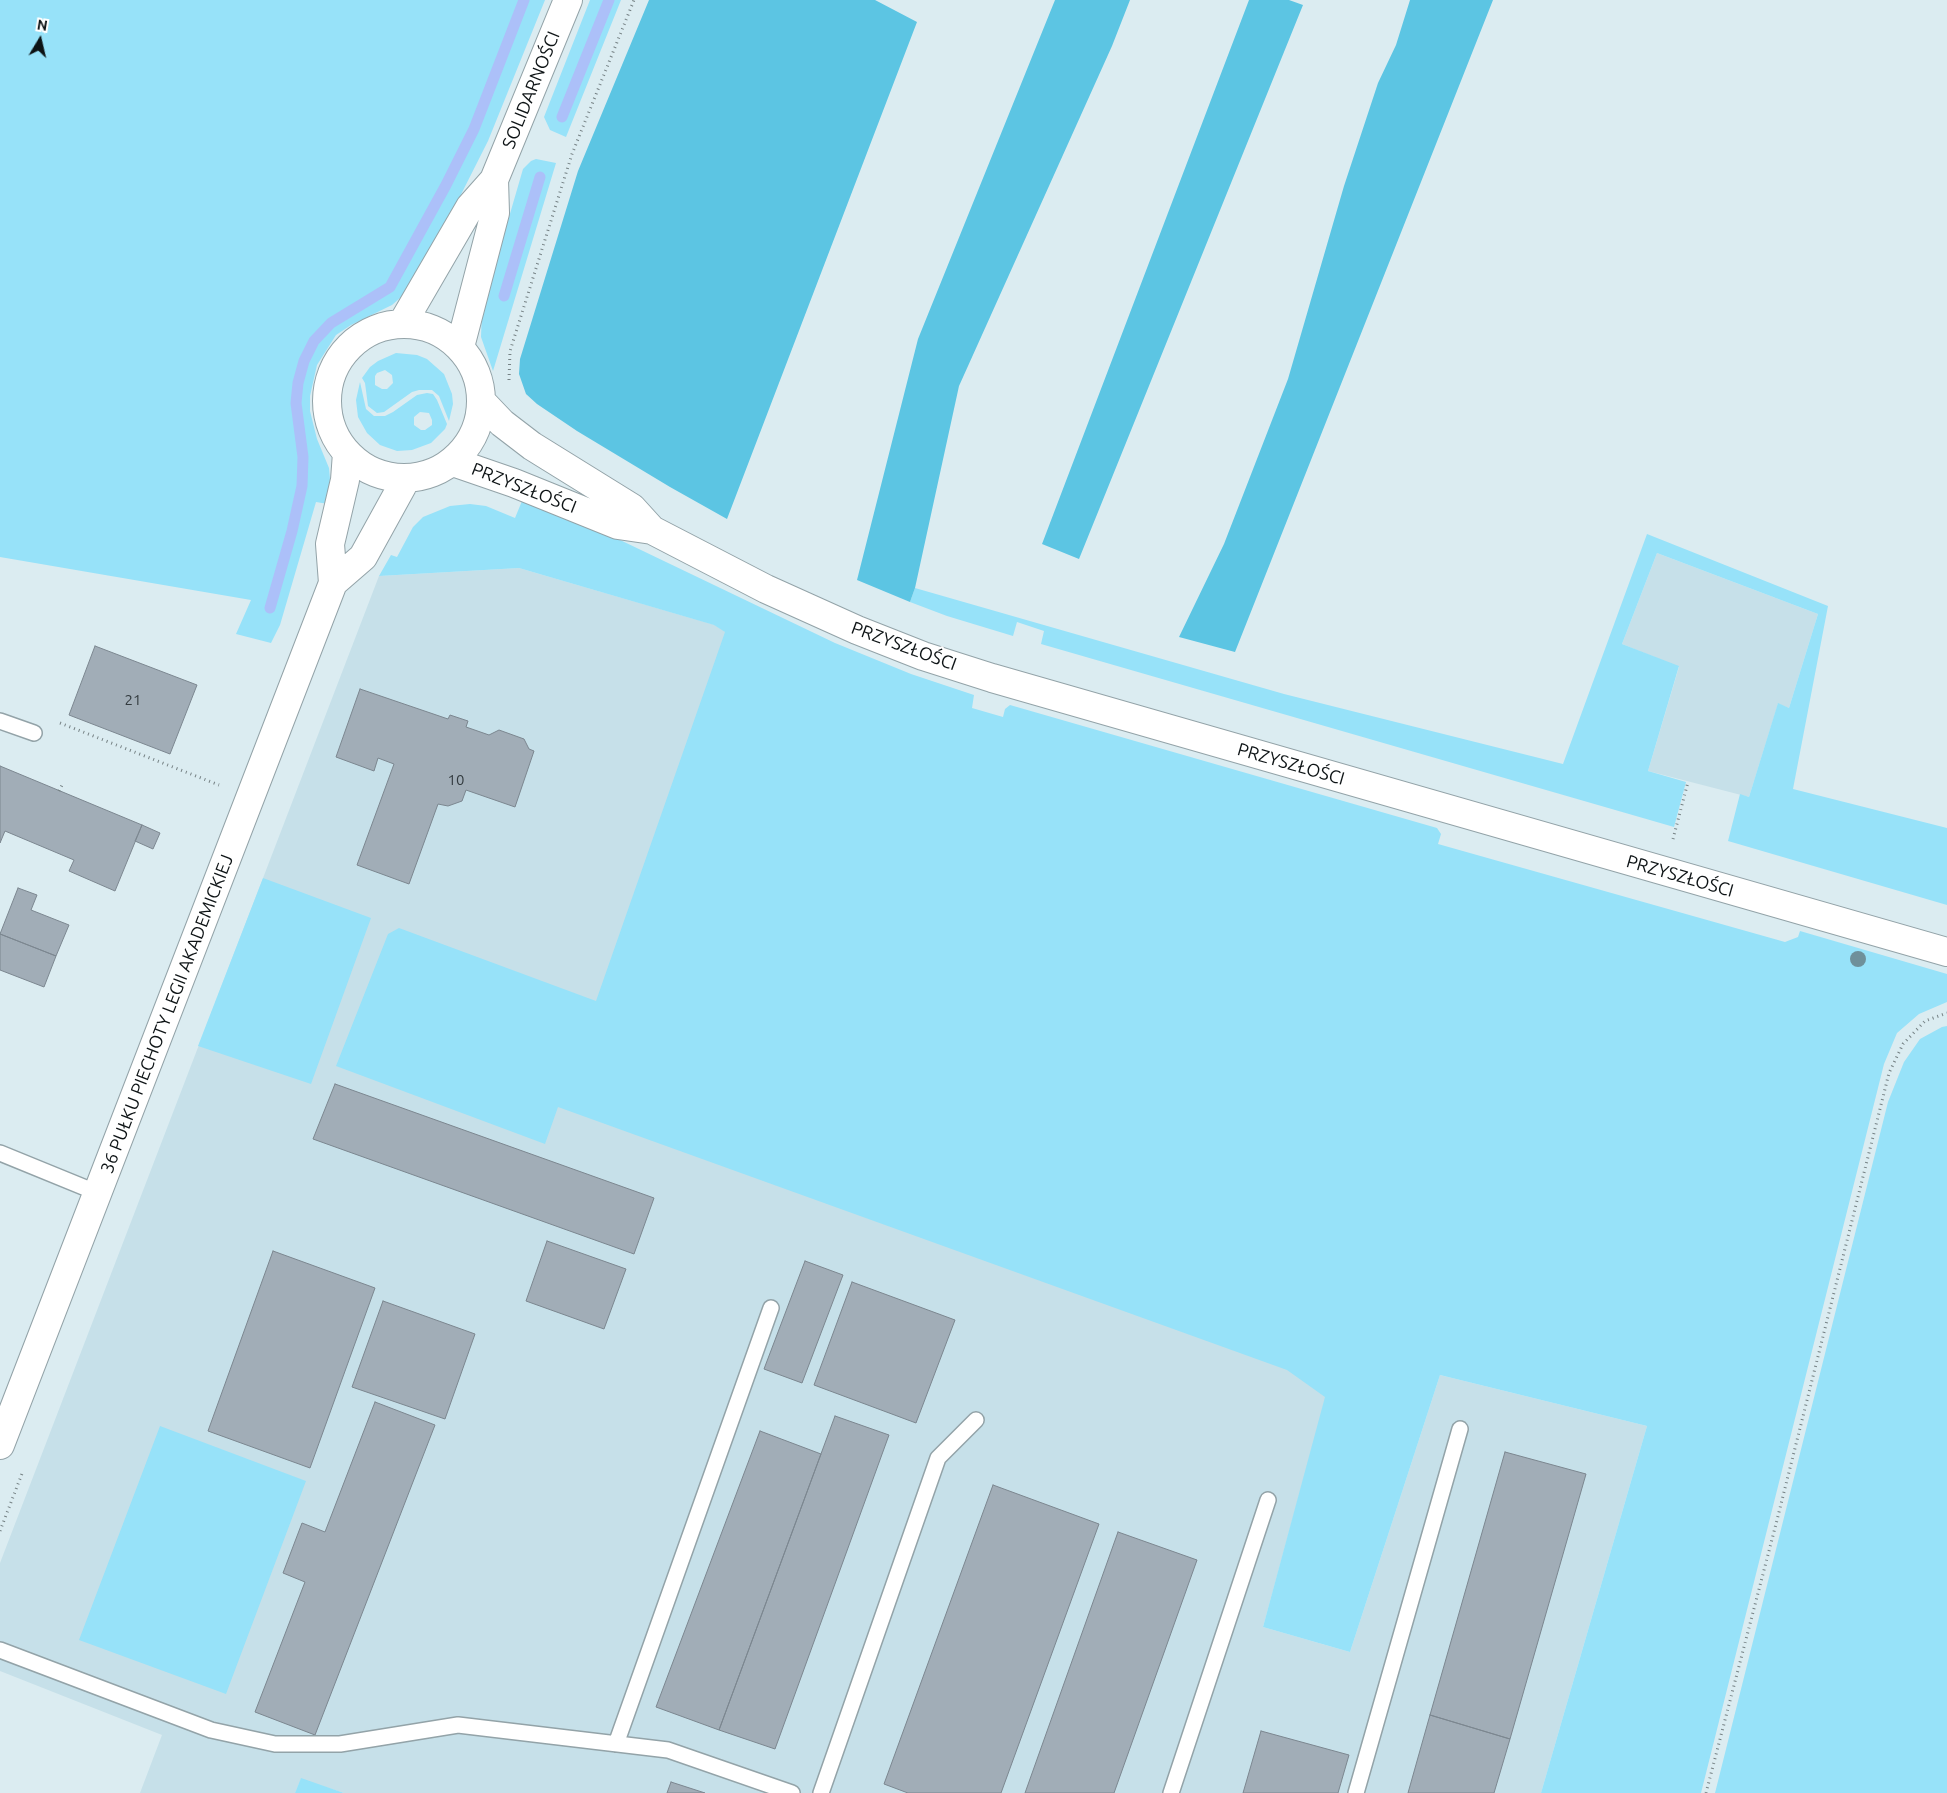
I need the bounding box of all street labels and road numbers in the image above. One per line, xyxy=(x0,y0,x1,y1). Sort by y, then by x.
street label: SOLIDARNOŚCI xyxy=(498,28,564,152)
street label: PRZYSZŁOŚCI xyxy=(468,458,580,518)
street label: PRZYSZŁOŚCI xyxy=(848,617,960,675)
street label: PRZYSZŁOŚCI xyxy=(1235,738,1347,790)
street label: PRZYSZŁOŚCI xyxy=(1624,850,1736,902)
street label: 36 PUŁKU PIECHOTY LEGII AKADEMICKIEJ xyxy=(96,851,238,1177)

